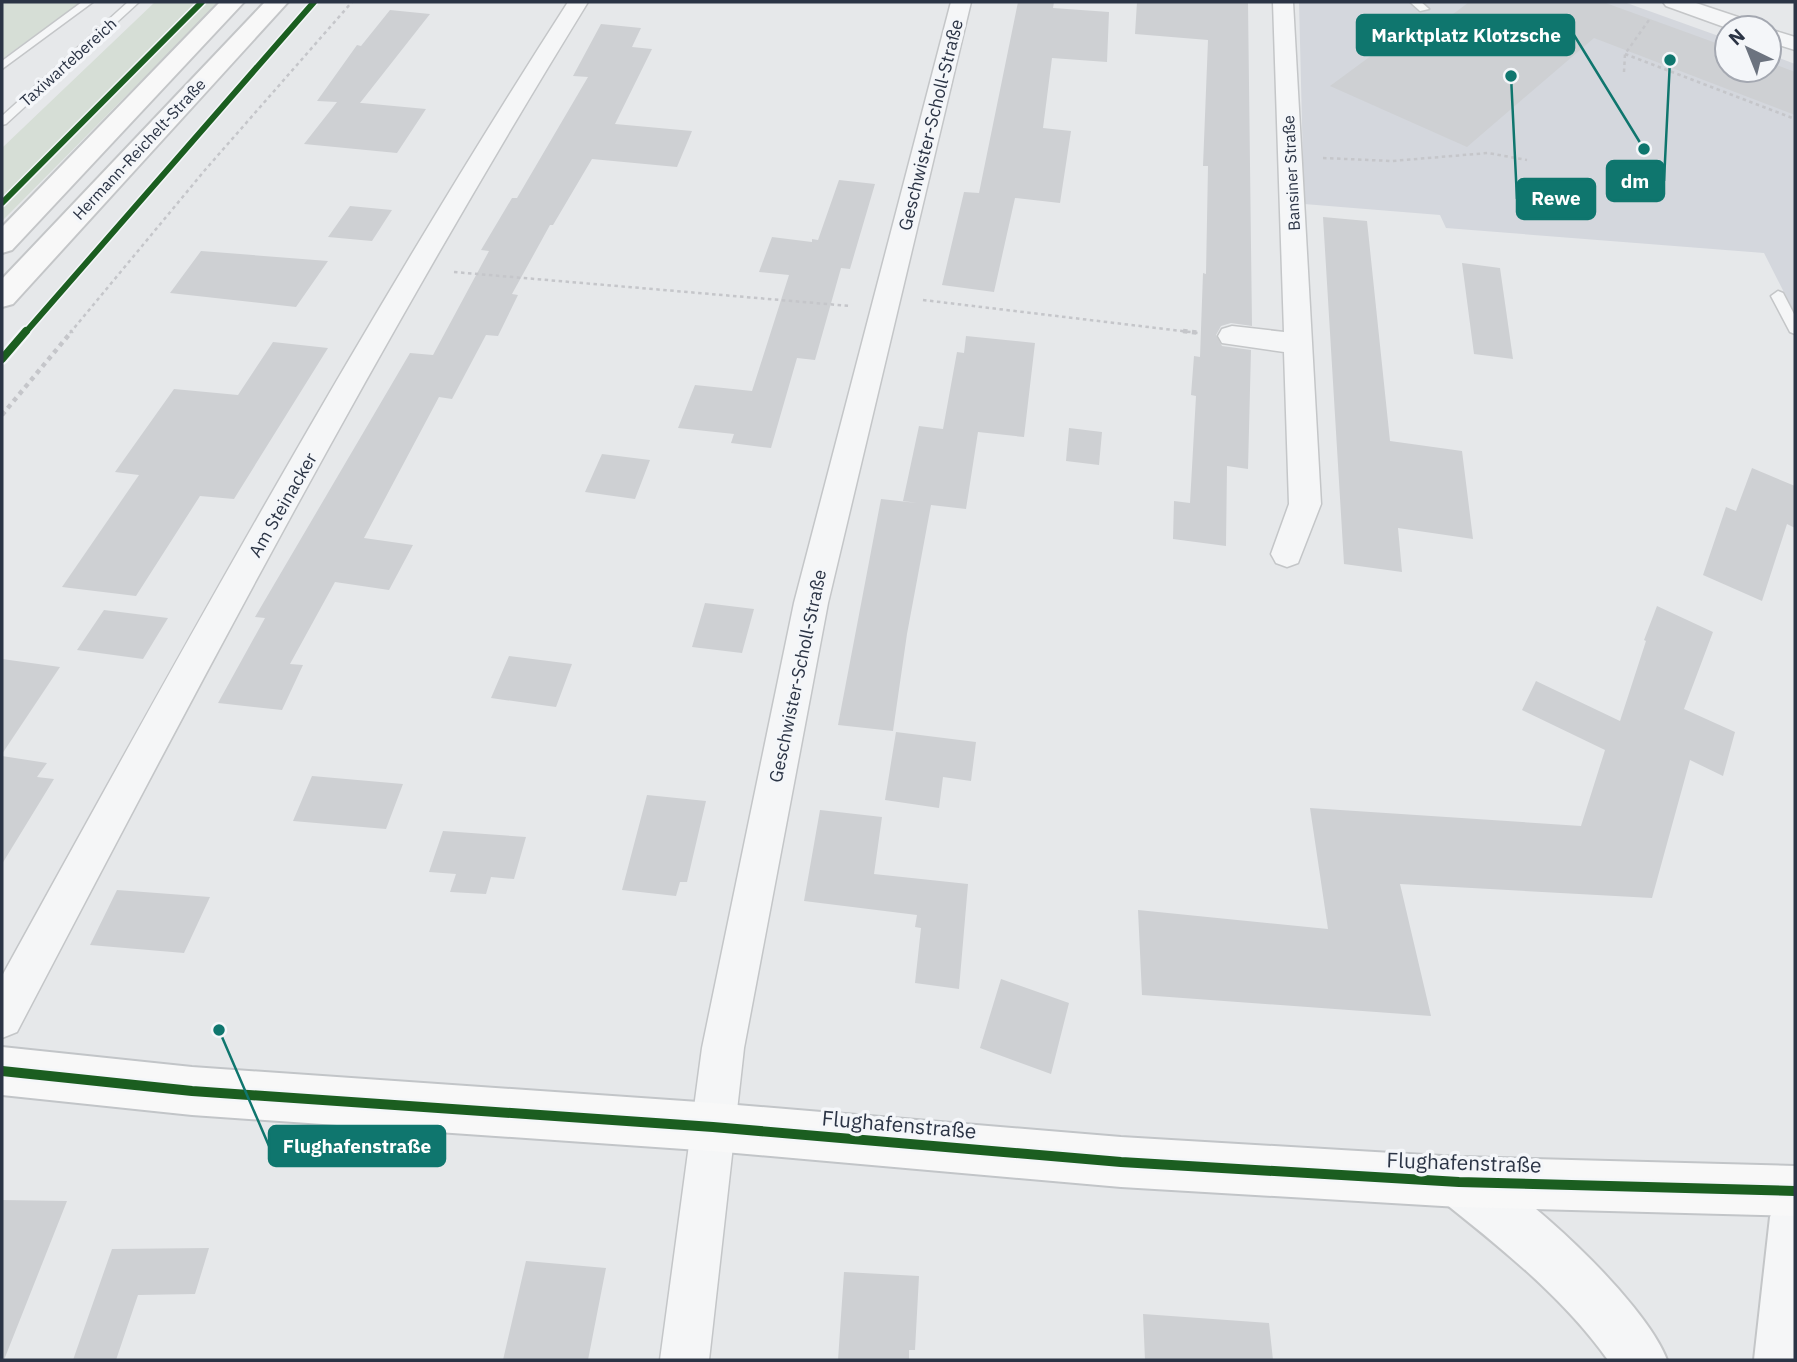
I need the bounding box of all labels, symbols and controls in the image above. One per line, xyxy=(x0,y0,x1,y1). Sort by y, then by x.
street label: Taxiwartebereich xyxy=(15,13,121,111)
north arrow xyxy=(1713,14,1783,84)
callout: Marktplatz Klotzsche xyxy=(1357,15,1574,55)
street label: Geschwister-Scholl-Straße xyxy=(893,17,968,233)
text: Marktplatz Klotzsche xyxy=(1371,23,1561,47)
text: N xyxy=(1723,23,1750,50)
street label: Hermann-Reichelt-Straße xyxy=(68,74,210,224)
street label: Bansiner Straße xyxy=(1278,115,1304,231)
callout: dm xyxy=(1607,161,1664,201)
text: dm xyxy=(1621,169,1649,193)
callout: Rewe xyxy=(1517,179,1595,219)
text: Rewe xyxy=(1531,186,1581,210)
street label: Am Steinacker xyxy=(243,448,322,561)
street label: Geschwister-Scholl-Straße xyxy=(764,567,831,784)
street label: Flughafenstraße xyxy=(821,1103,978,1145)
callout: Flughafenstraße xyxy=(269,1126,445,1166)
text: Flughafenstraße xyxy=(283,1134,431,1158)
street label: Flughafenstraße xyxy=(1386,1145,1542,1179)

